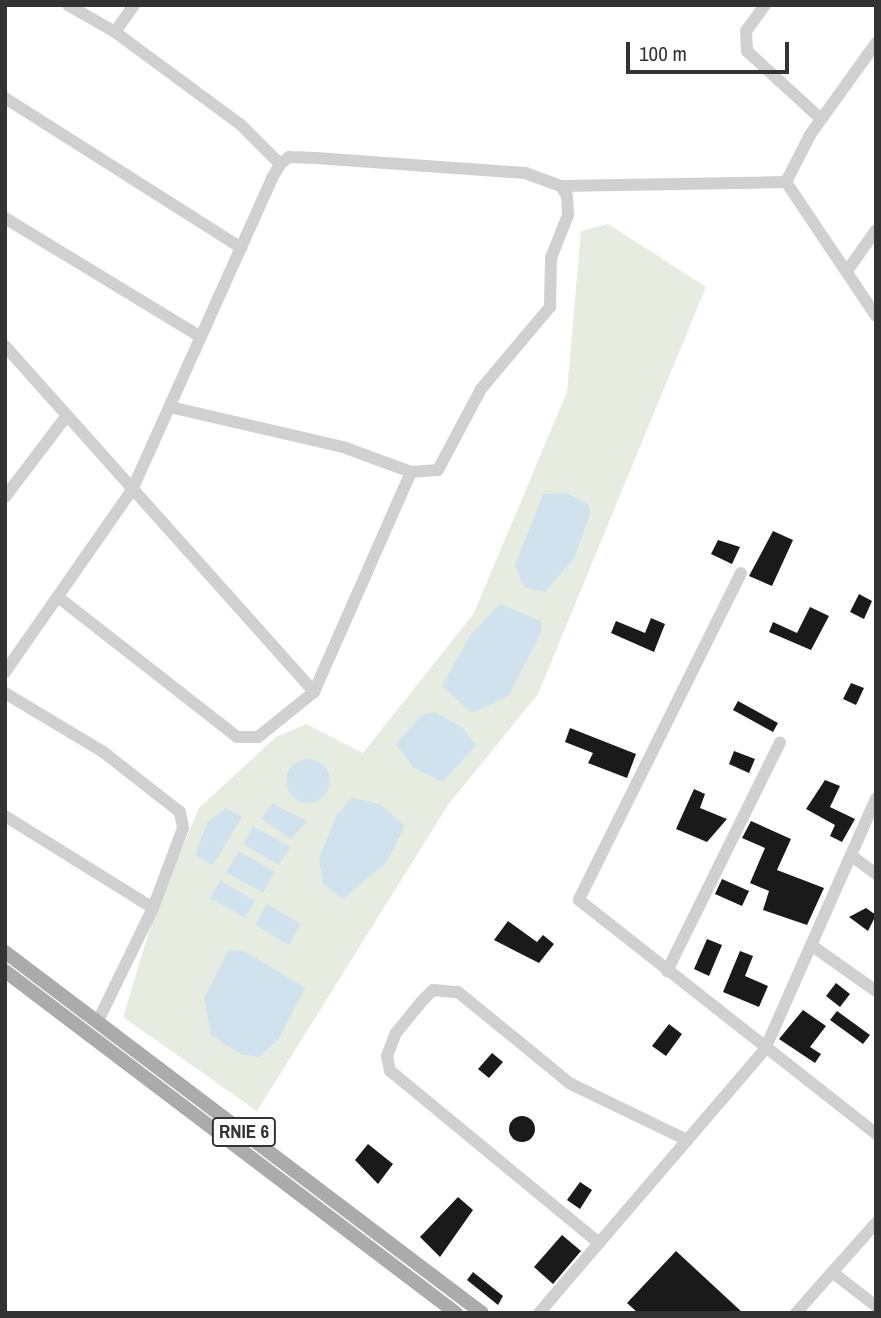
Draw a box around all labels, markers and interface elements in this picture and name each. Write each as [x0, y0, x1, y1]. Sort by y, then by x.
scale bar [629, 28, 792, 72]
text: 100 m [639, 39, 687, 68]
road number: RNIE 6 [211, 1116, 277, 1148]

